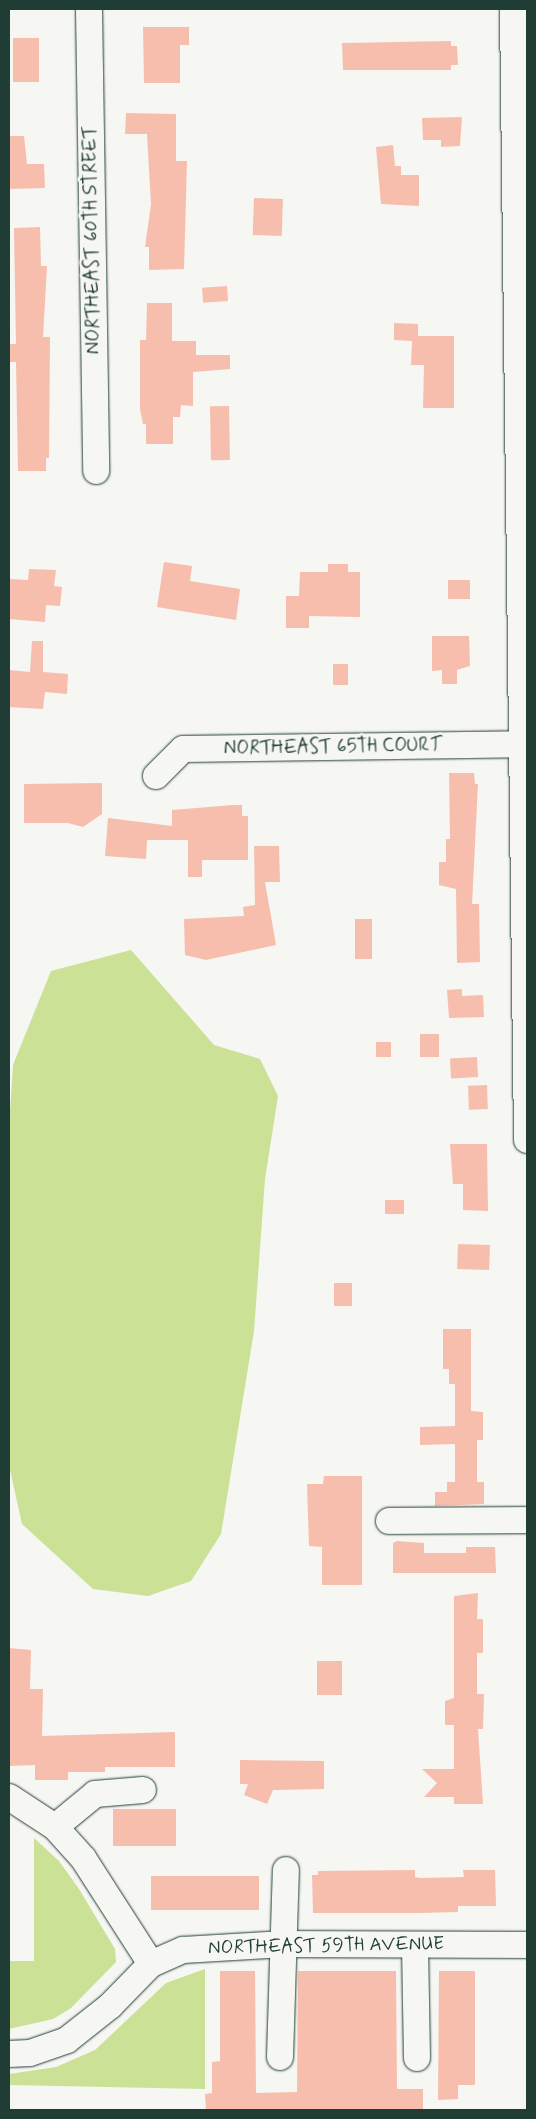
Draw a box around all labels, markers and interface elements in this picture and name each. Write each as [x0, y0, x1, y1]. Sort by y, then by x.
street label: NORTHEAST 60TH STREET [79, 124, 105, 356]
street label: NORTHEAST 65TH COURT [223, 734, 443, 760]
street label: NORTHEAST 59TH AVENUE [208, 1933, 444, 1959]

